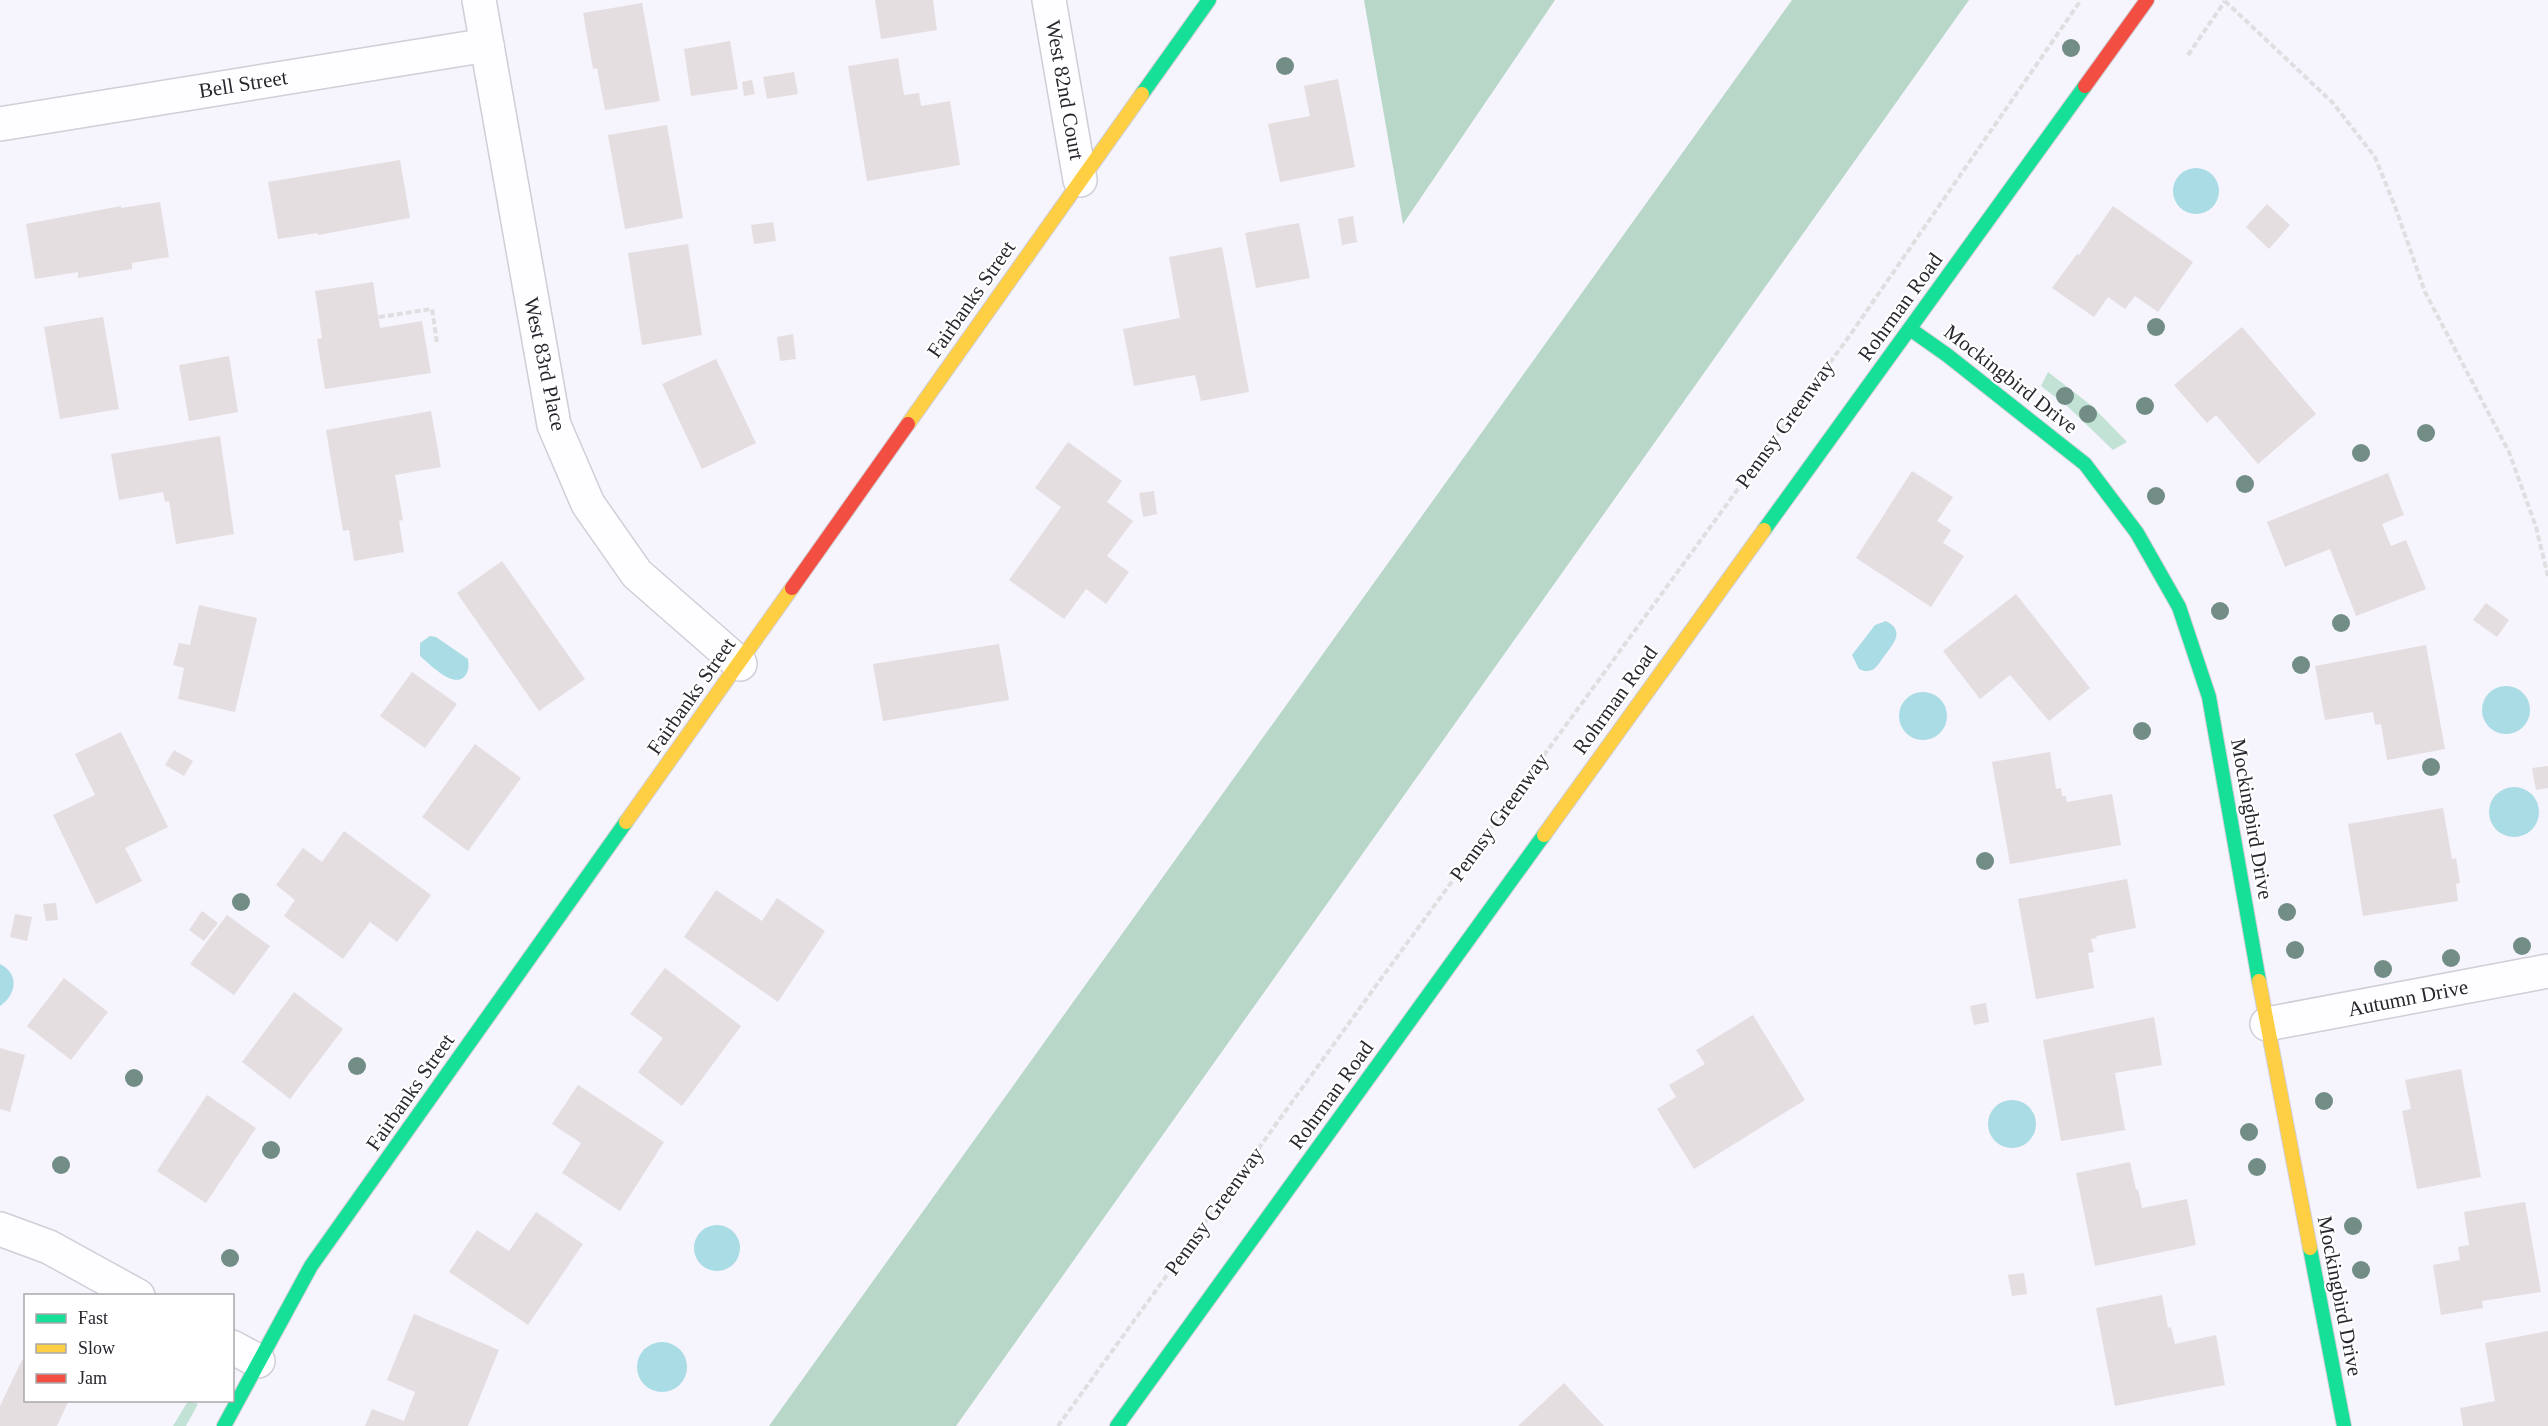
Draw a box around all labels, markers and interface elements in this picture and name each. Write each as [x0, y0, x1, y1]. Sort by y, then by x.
street label: West 82nd Court [1041, 18, 1089, 162]
street label: Bell Street [197, 65, 289, 103]
street label: Fairbanks Street [922, 236, 1020, 362]
street label: Rohrman Road [1853, 248, 1948, 366]
street label: West 83rd Place [519, 295, 571, 433]
street label: Mockingbird Drive [1939, 319, 2083, 439]
street label: Pennsy Greenway [1731, 355, 1840, 493]
street label: Fairbanks Street [642, 633, 740, 759]
street label: Rohrman Road [1568, 641, 1663, 759]
street label: Mockingbird Drive [2226, 737, 2278, 901]
street label: Pennsy Greenway [1445, 748, 1554, 886]
street label: Autumn Drive [2346, 975, 2470, 1021]
street label: Fairbanks Street [361, 1029, 459, 1155]
street label: Rohrman Road [1284, 1036, 1379, 1154]
street label: Pennsy Greenway [1160, 1142, 1269, 1280]
street label: Mockingbird Drive [2313, 1214, 2367, 1378]
legend [24, 1294, 234, 1402]
text: Fast [78, 1308, 108, 1328]
text: Slow [78, 1338, 115, 1358]
text: Jam [78, 1368, 107, 1388]

